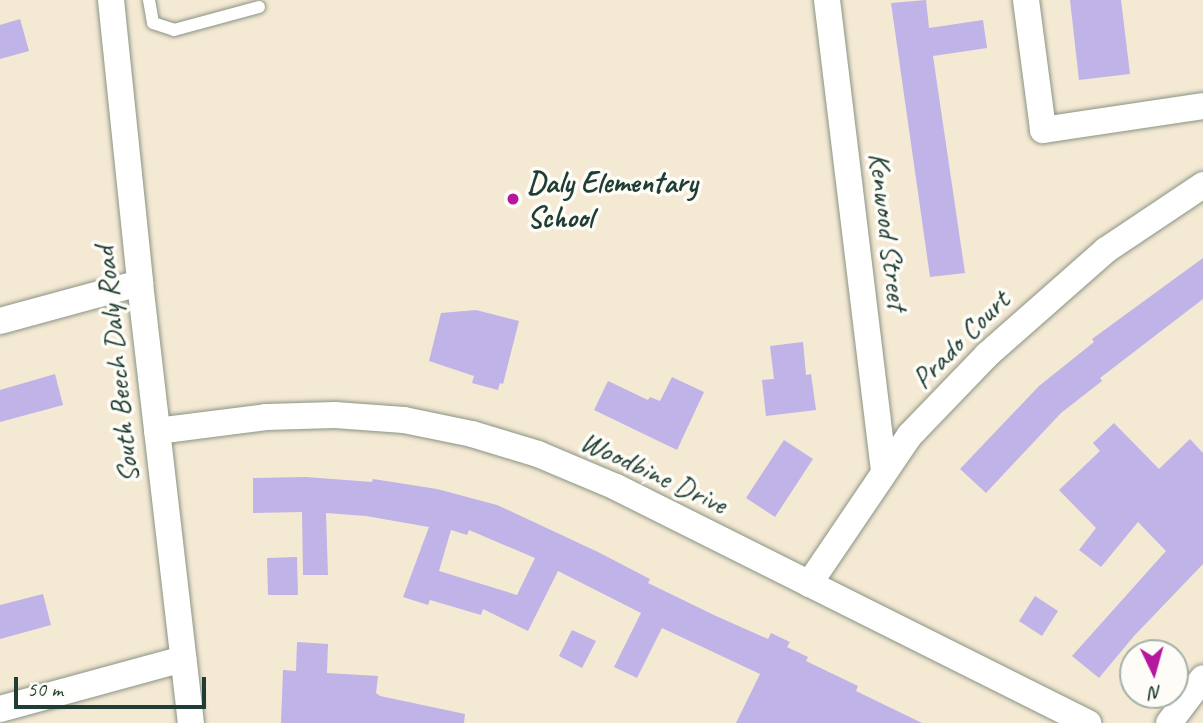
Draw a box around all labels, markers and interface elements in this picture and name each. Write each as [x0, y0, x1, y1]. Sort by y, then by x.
street label: Kenwood Street [862, 150, 916, 312]
place label: Daly Elementary School [527, 164, 698, 234]
marker: Daly Elementary School [505, 191, 521, 207]
street label: South Beech Daly Road [86, 245, 146, 485]
street label: Prado Court [903, 282, 1017, 396]
street label: Woodbine Drive [575, 422, 733, 522]
north arrow [1119, 639, 1189, 709]
scale bar [18, 664, 210, 708]
text: 50 m [27, 676, 63, 702]
text: N [1149, 680, 1163, 705]

